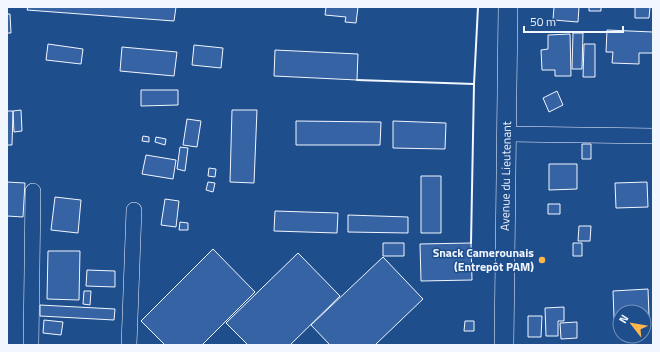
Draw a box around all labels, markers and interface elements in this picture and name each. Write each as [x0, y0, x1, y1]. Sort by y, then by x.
scale bar [524, 8, 623, 34]
text: 50 m [530, 12, 556, 31]
street label: Avenue du Lieutenant [495, 120, 516, 231]
place label: Snack Camerounais (Entrepôt PAM) [433, 243, 534, 276]
marker: Snack Camerounais (Entrepôt PAM) [537, 255, 547, 265]
north arrow [612, 304, 652, 344]
text: N [615, 311, 632, 326]

